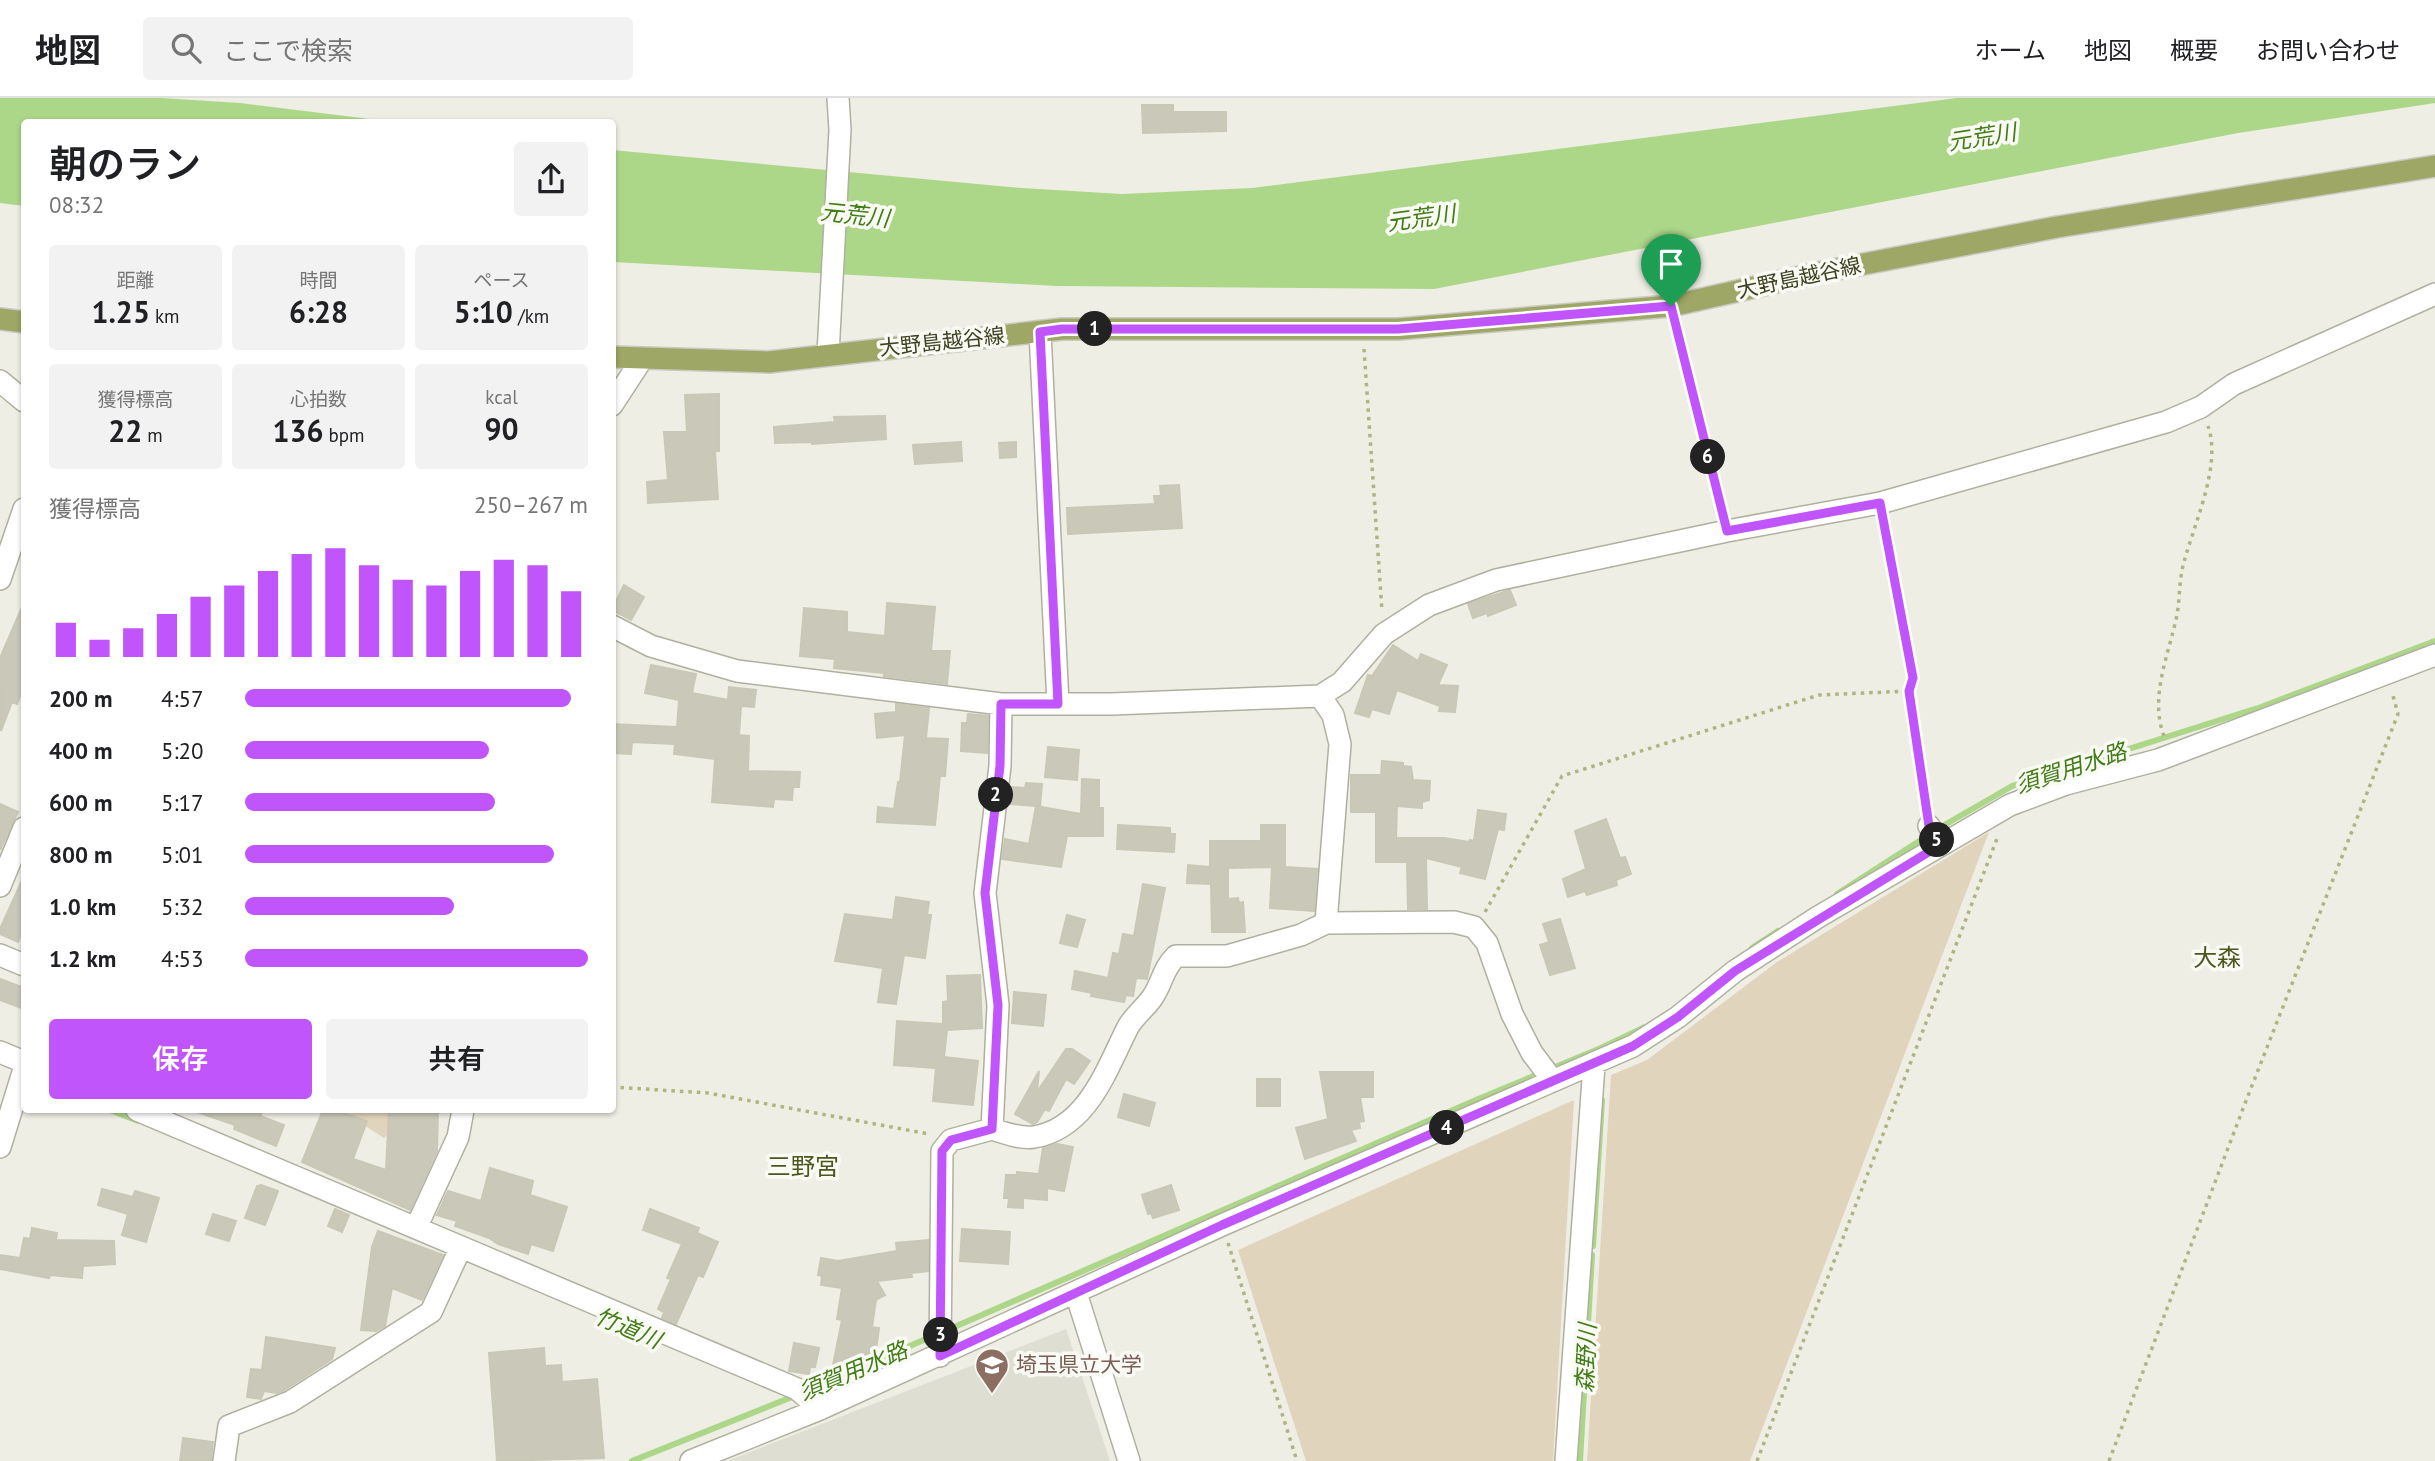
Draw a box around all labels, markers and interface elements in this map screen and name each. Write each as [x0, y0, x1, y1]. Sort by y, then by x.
search box [143, 17, 633, 80]
text: 地図 [35, 28, 101, 71]
icon: search [167, 29, 205, 67]
text: ここで検索 [223, 34, 353, 67]
text: ホーム [1975, 35, 2046, 66]
text: 地図 [2084, 35, 2132, 66]
text: 概要 [2170, 35, 2218, 66]
text: お問い合わせ [2256, 35, 2400, 66]
water label: 元荒川 [1946, 116, 2021, 156]
text: 朝のラン [49, 139, 201, 188]
button: share [514, 142, 588, 216]
text: 08:32 [49, 190, 104, 219]
water label: 元荒川 [819, 196, 894, 233]
water label: 元荒川 [1385, 198, 1460, 237]
pin [1641, 234, 1701, 306]
icon: arrive [1652, 245, 1690, 283]
street label: 大野島越谷線 [1734, 251, 1863, 304]
text: 距離 [116, 268, 155, 292]
text: 時間 [299, 268, 338, 292]
text: ペース [473, 268, 530, 292]
text: 1.25 [91, 292, 150, 331]
text: 6:28 [289, 292, 348, 331]
text: 5:10 [454, 292, 513, 331]
text: km [150, 304, 180, 328]
text: /km [513, 304, 549, 328]
pin: 1 [1078, 312, 1112, 346]
text: 1 [1089, 316, 1100, 340]
street label: 大野島越谷線 [878, 321, 1006, 362]
text: kcal [485, 385, 518, 409]
text: 獲得標高 [97, 387, 174, 411]
text: 心拍数 [290, 387, 347, 411]
text: 90 [484, 409, 519, 448]
text: 22 [108, 411, 142, 450]
text: 136 [272, 411, 323, 450]
text: m [142, 423, 163, 447]
text: bpm [323, 423, 365, 447]
pin: 6 [1690, 440, 1726, 474]
text: 6 [1702, 444, 1713, 468]
text: 250–267 m [474, 490, 588, 519]
text: 獲得標高 [49, 494, 141, 523]
text: 200 m [49, 684, 112, 713]
text: 4:57 [161, 684, 204, 713]
water label: 須賀用水路 [2012, 735, 2132, 799]
text: 400 m [49, 736, 112, 765]
text: 5:20 [161, 736, 204, 765]
pin: 2 [978, 778, 1014, 812]
text: 2 [990, 782, 1001, 806]
text: 600 m [49, 788, 112, 817]
text: 5:17 [161, 788, 204, 817]
pin: 5 [1920, 822, 1954, 858]
text: 5 [1931, 827, 1942, 851]
text: 800 m [49, 840, 112, 869]
text: 5:01 [161, 840, 204, 869]
text: 1.0 km [49, 892, 116, 921]
text: 5:32 [161, 892, 204, 921]
district label: 大森 [2193, 942, 2241, 973]
text: 1.2 km [49, 944, 116, 973]
text: 4:53 [161, 944, 204, 973]
button: 保存 [49, 1019, 312, 1099]
button: 共有 [326, 1019, 588, 1099]
pin: 4 [1430, 1110, 1464, 1146]
text: 4 [1441, 1115, 1452, 1139]
district label: 三野宮 [767, 1151, 839, 1182]
water label: 竹道川 [591, 1301, 668, 1356]
pin: 3 [923, 1318, 958, 1352]
water label: 森野川 [1569, 1320, 1602, 1393]
text: 3 [935, 1322, 946, 1346]
water label: 須賀用水路 [794, 1334, 913, 1406]
school or university icon: 埼玉県立大学 [973, 1346, 1011, 1395]
place label: 埼玉県立大学 [1016, 1351, 1142, 1378]

